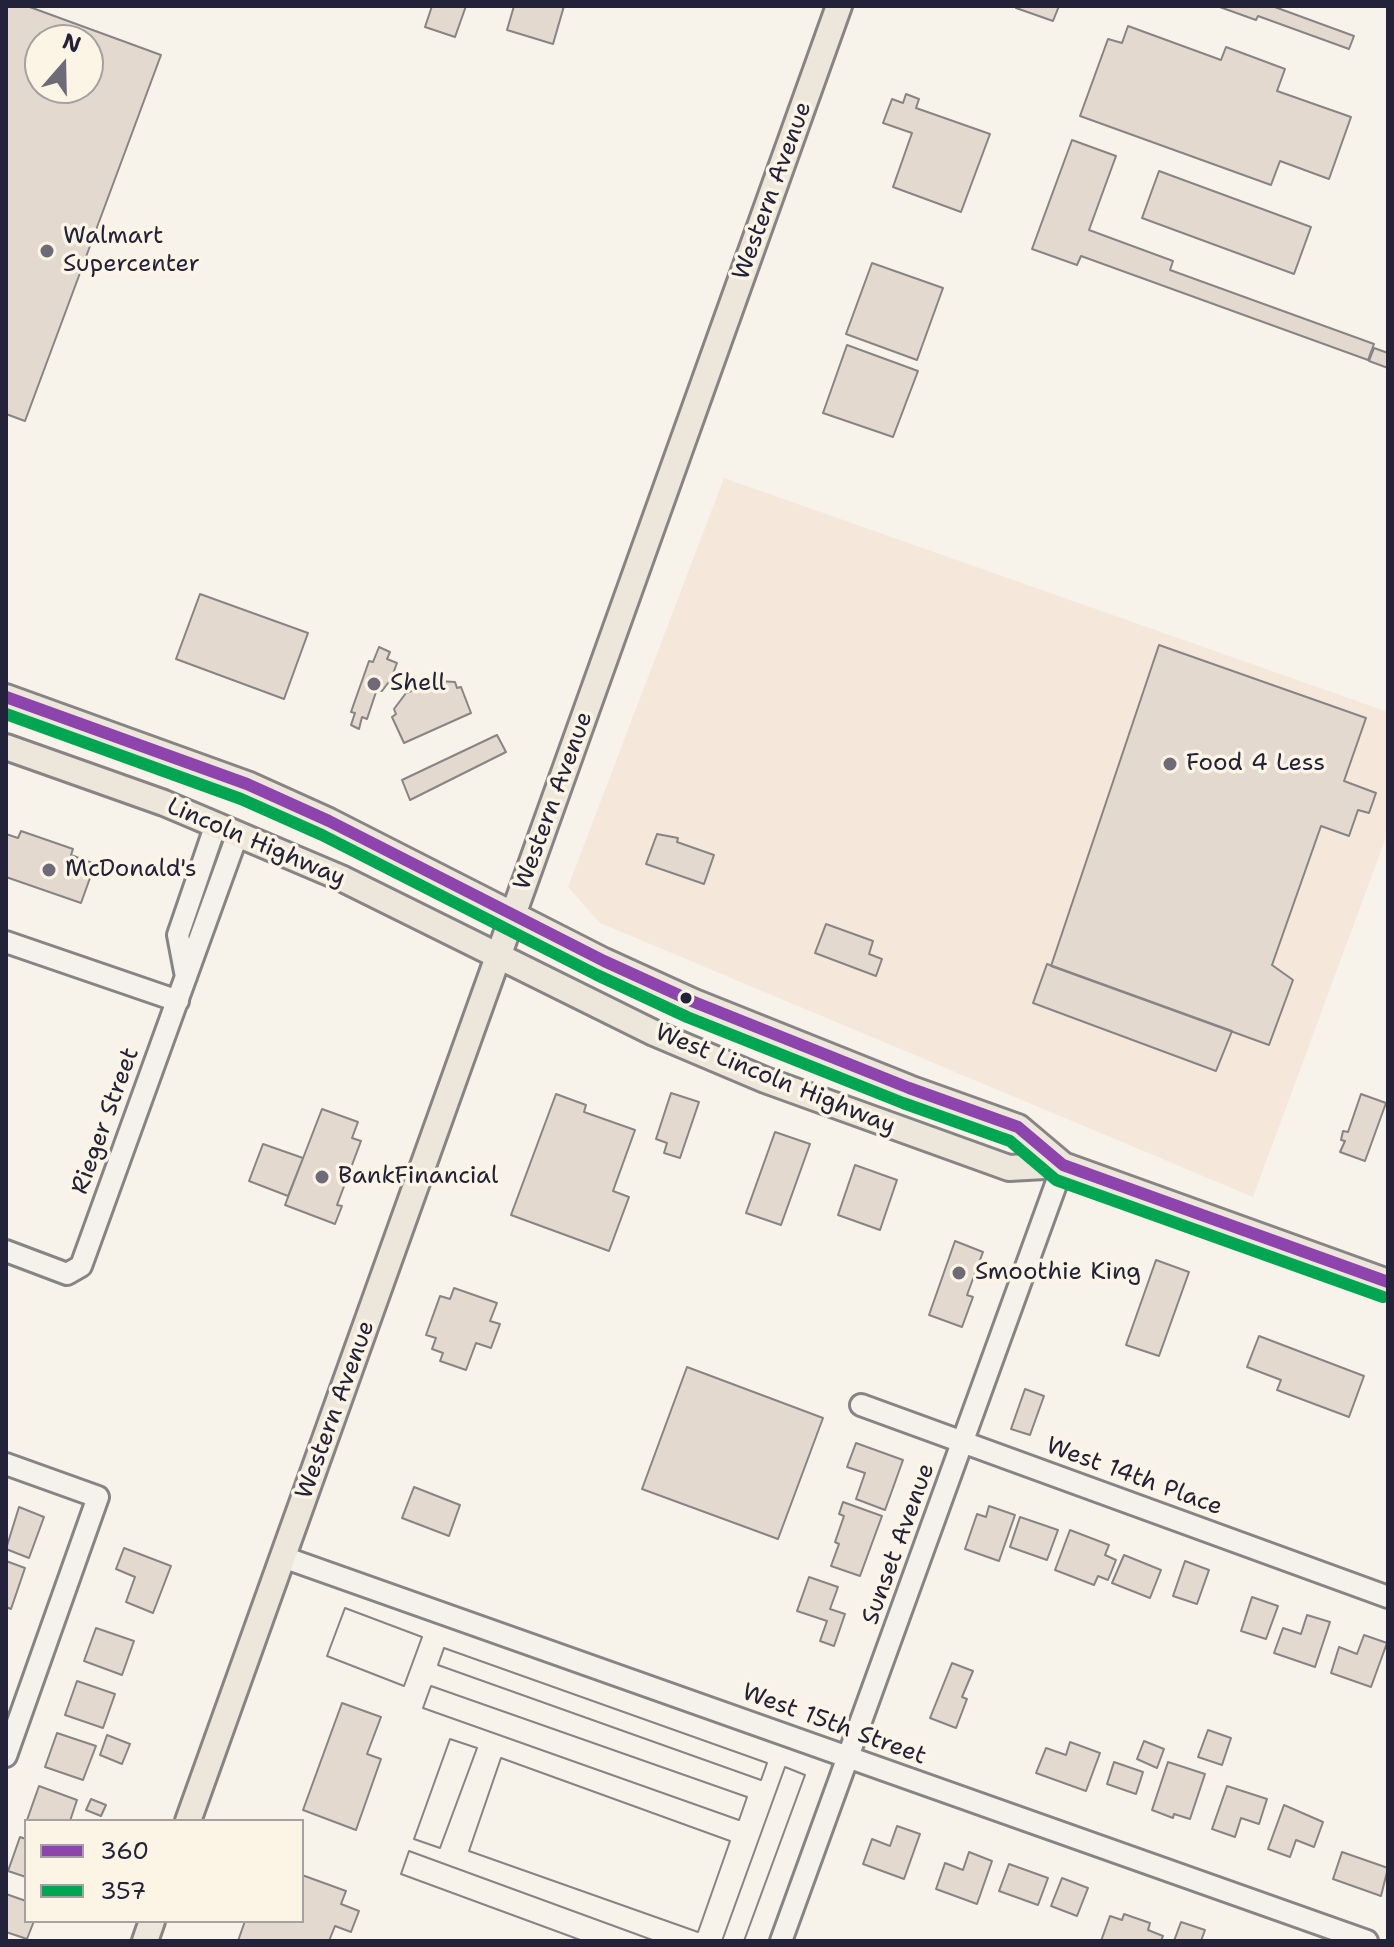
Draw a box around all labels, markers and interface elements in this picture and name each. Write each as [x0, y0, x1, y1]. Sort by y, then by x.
north arrow [24, 24, 104, 104]
text: N [59, 26, 85, 59]
street label: Western Avenue [727, 98, 819, 284]
place label: Walmart Supercenter [63, 223, 200, 279]
marker: Walmart Supercenter [38, 242, 56, 260]
place label: Shell [390, 670, 446, 698]
marker: Shell [365, 675, 383, 693]
street label: Western Avenue [508, 708, 600, 894]
place label: Food 4 Less [1186, 750, 1325, 778]
marker: Food 4 Less [1161, 755, 1179, 773]
street label: Lincoln Highway [162, 792, 350, 894]
place label: McDonald's [65, 856, 197, 884]
marker: McDonald's [40, 861, 58, 879]
unlabelled marker [678, 990, 694, 1006]
street label: West Lincoln Highway [651, 1019, 899, 1141]
street label: Rieger Street [66, 1044, 146, 1198]
place label: BankFinancial [338, 1163, 498, 1191]
marker: BankFinancial [313, 1168, 331, 1186]
place label: Smoothie King [975, 1259, 1141, 1287]
marker: Smoothie King [950, 1264, 968, 1282]
street label: Western Avenue [290, 1317, 382, 1503]
street label: West 14th Place [1042, 1432, 1226, 1522]
street label: Sunset Avenue [857, 1460, 941, 1628]
street label: West 15th Street [738, 1678, 930, 1772]
legend [24, 1819, 304, 1923]
text: 360 [100, 1835, 149, 1867]
text: 357 [100, 1875, 146, 1907]

